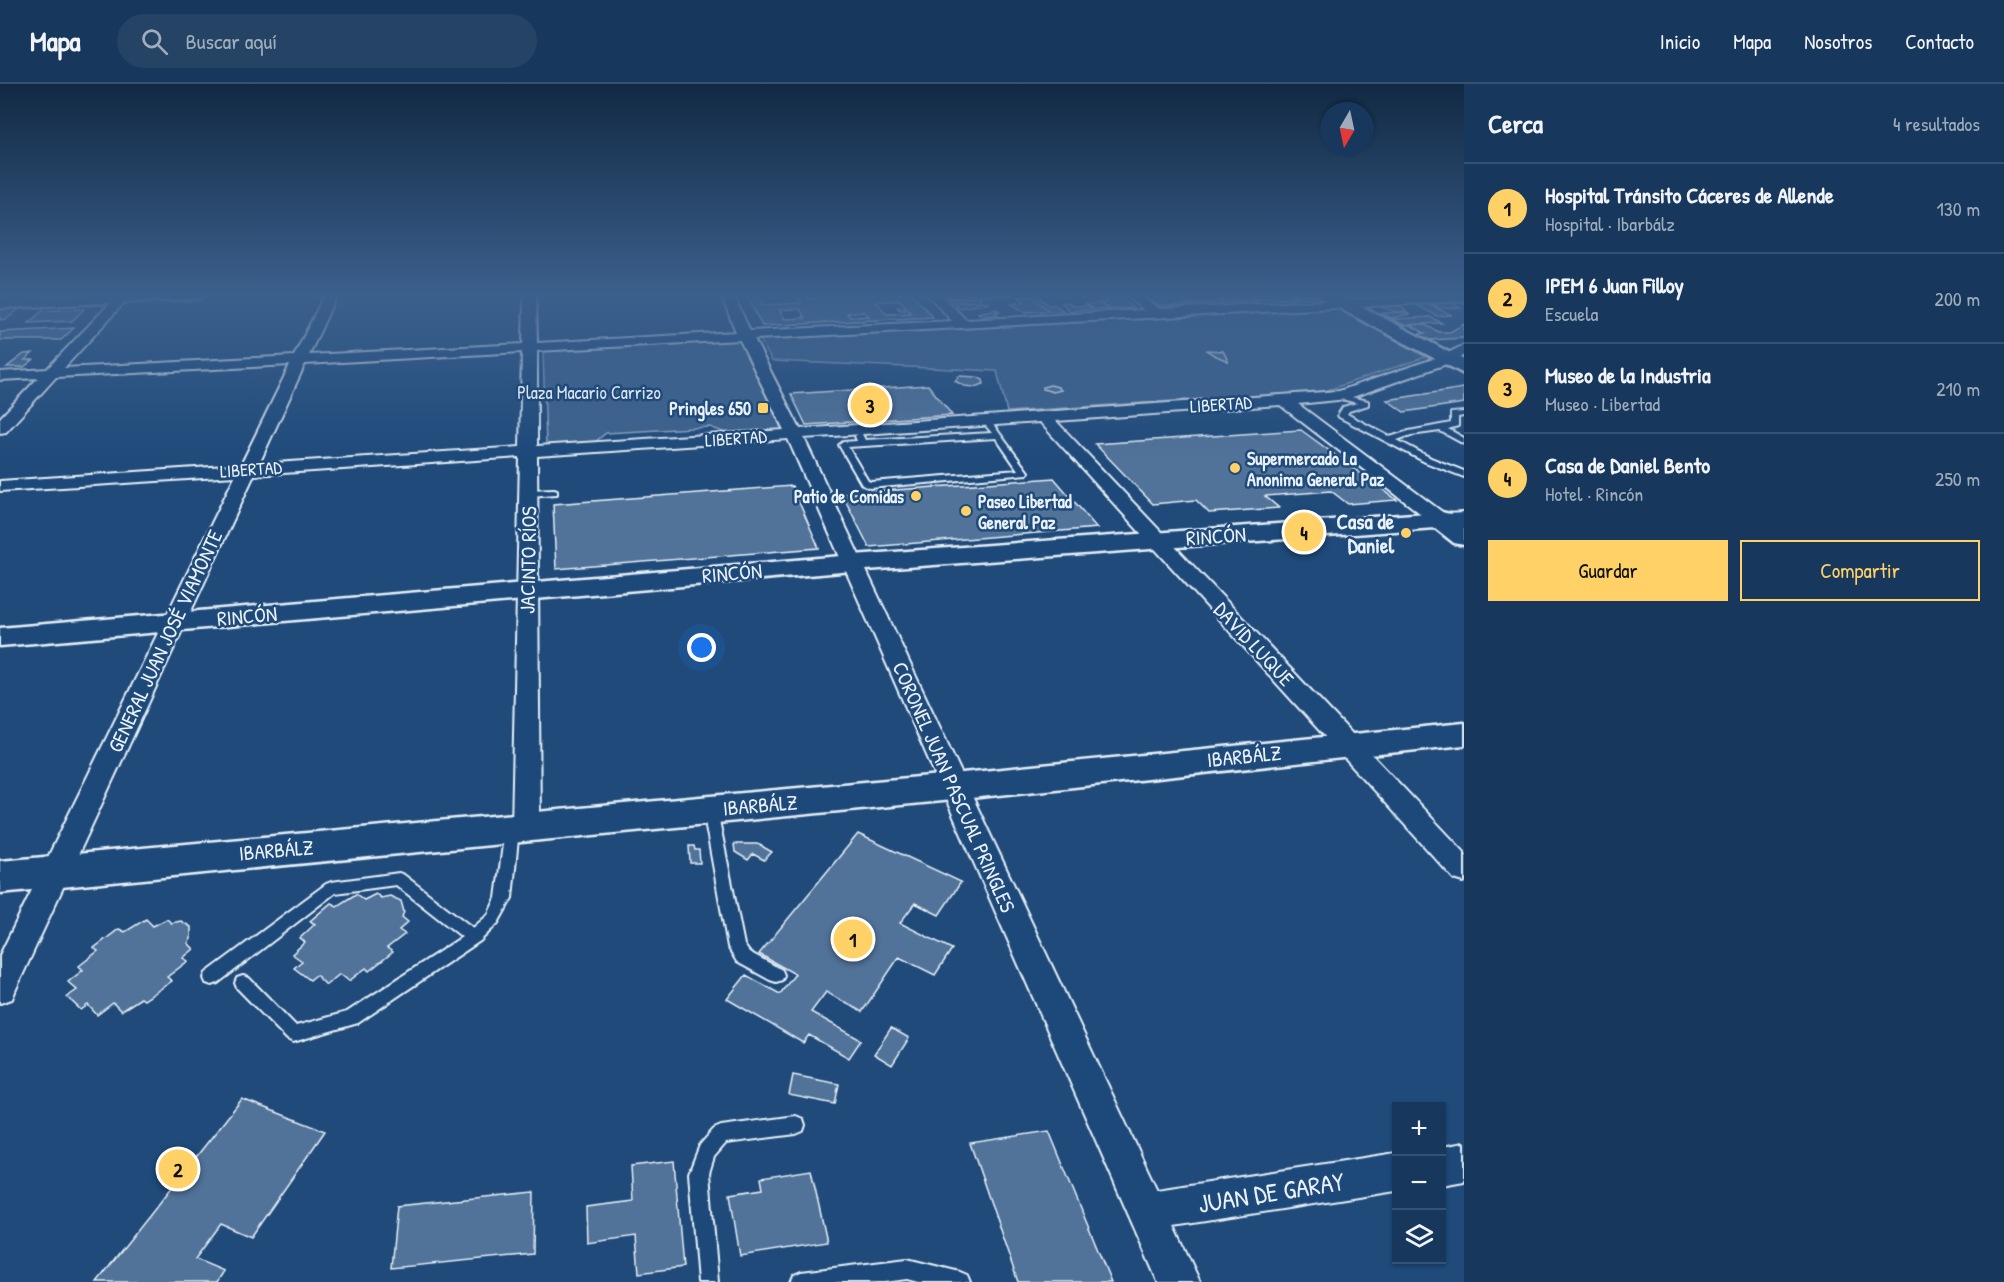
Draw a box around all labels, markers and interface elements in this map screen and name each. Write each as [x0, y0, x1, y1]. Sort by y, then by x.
search box [117, 14, 537, 68]
text: Mapa [30, 22, 81, 60]
icon: search [138, 25, 171, 58]
text: Buscar aquí [186, 26, 277, 56]
text: Inicio [1660, 27, 1700, 56]
text: Mapa [1733, 27, 1771, 56]
text: Nosotros [1804, 27, 1872, 56]
text: Contacto [1905, 27, 1974, 56]
north arrow [1320, 102, 1374, 156]
text: Cerca [1488, 106, 1543, 141]
text: 4 resultados [1893, 110, 1980, 137]
text: Hospital Tránsito Cáceres de Allende [1545, 180, 1834, 210]
text: 1 [1504, 195, 1511, 222]
text: 130 m [1937, 195, 1980, 222]
text: Hospital · Ibarbálz [1545, 210, 1675, 237]
text: IPEM 6 Juan Filloy [1545, 270, 1684, 300]
text: 2 [1503, 285, 1512, 312]
text: 200 m [1935, 285, 1980, 312]
text: Escuela [1545, 300, 1598, 327]
text: Museo de la Industria [1545, 360, 1711, 390]
text: 3 [1503, 375, 1512, 402]
text: 210 m [1936, 375, 1980, 402]
park label: Plaza Macario Carrizo [517, 380, 661, 405]
pin: 3 [850, 382, 890, 428]
street label: LIBERTAD [1189, 389, 1253, 419]
text: Museo · Libertad [1545, 390, 1660, 417]
place label: Pringles 650 [669, 396, 751, 422]
marker: Pringles 650 [756, 401, 770, 415]
street label: LIBERTAD [704, 423, 768, 453]
place label: Supermercado La Anonima General Paz [1247, 446, 1385, 492]
text: Casa de Daniel Bento [1545, 450, 1710, 480]
street label: LIBERTAD [219, 454, 283, 484]
marker: Supermercado La Anonima General Paz [1228, 461, 1242, 475]
text: 4 [1504, 465, 1511, 492]
text: 250 m [1935, 465, 1980, 492]
text: Hotel · Rincón [1545, 480, 1643, 507]
place label: Patio de Comidas [794, 484, 904, 509]
marker: Patio de Comidas [909, 489, 923, 503]
place label: Paseo Libertad General Paz [978, 489, 1072, 535]
marker: Paseo Libertad General Paz [959, 504, 973, 518]
street label: JACINTO RÍOS [513, 506, 543, 614]
place label: Casa de Daniel [1337, 507, 1395, 560]
pin: 4 [1284, 510, 1324, 554]
street label: RINCÓN [1185, 519, 1247, 553]
street label: GENERAL JUAN JOSÉ VIAMONTE [101, 525, 229, 757]
marker: Casa de Daniel [1399, 526, 1413, 540]
button: Guardar [1488, 540, 1728, 601]
button: Compartir [1740, 540, 1980, 601]
street label: RINCÓN [701, 556, 763, 590]
street label: DAVID LUQUE [1207, 595, 1301, 693]
street label: RINCÓN [216, 599, 278, 633]
your location [687, 633, 716, 662]
street label: CORONEL JUAN PASCUAL PRINGLES [886, 657, 1023, 917]
street label: IBARBÁLZ [1205, 738, 1283, 774]
street label: IBARBÁLZ [722, 787, 799, 823]
street label: IBARBÁLZ [238, 832, 315, 868]
pin: 1 [834, 916, 872, 962]
map controls [1392, 1102, 1446, 1264]
button: + [1392, 1102, 1446, 1156]
pin: 2 [158, 1146, 198, 1192]
button: − [1392, 1156, 1446, 1210]
street label: JUAN DE GARAY [1195, 1163, 1347, 1221]
button: layers [1392, 1210, 1446, 1264]

